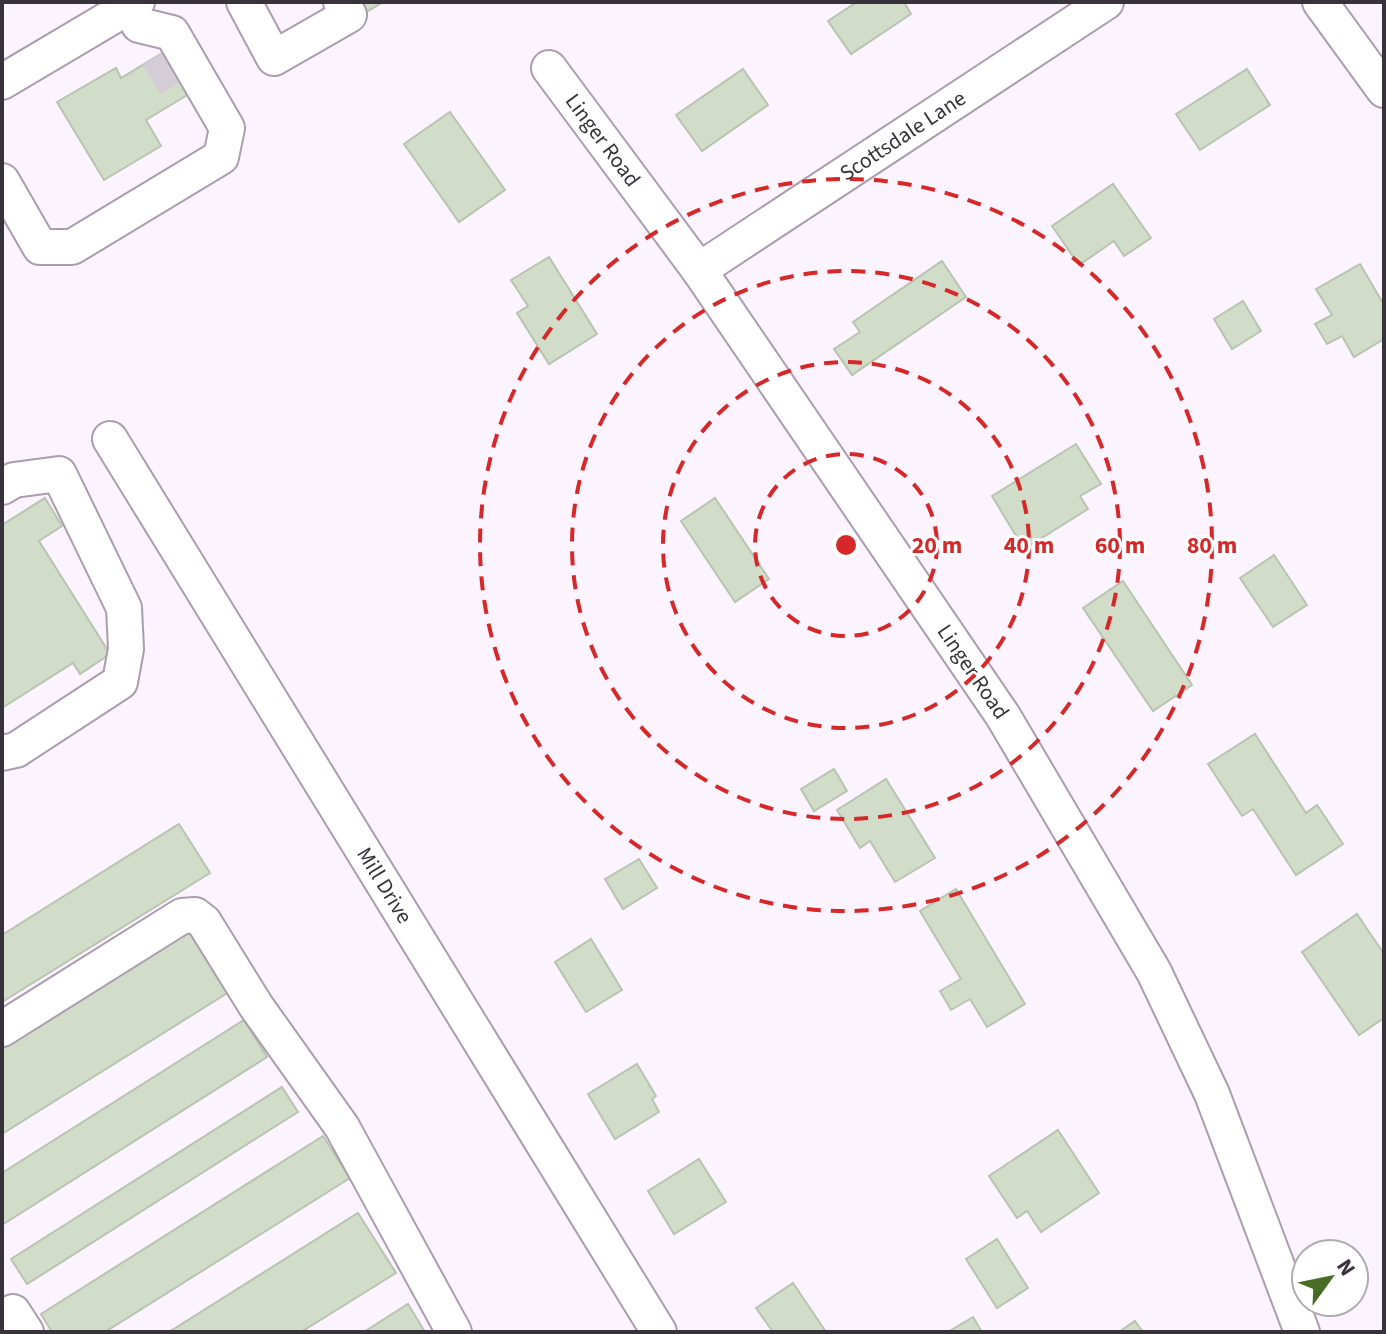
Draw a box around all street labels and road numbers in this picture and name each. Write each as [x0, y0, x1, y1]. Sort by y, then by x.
street label: Scottsdale Lane [833, 82, 972, 189]
street label: Linger Road [557, 87, 648, 194]
street label: Linger Road [929, 618, 1017, 726]
street label: Mill Drive [349, 841, 420, 930]

